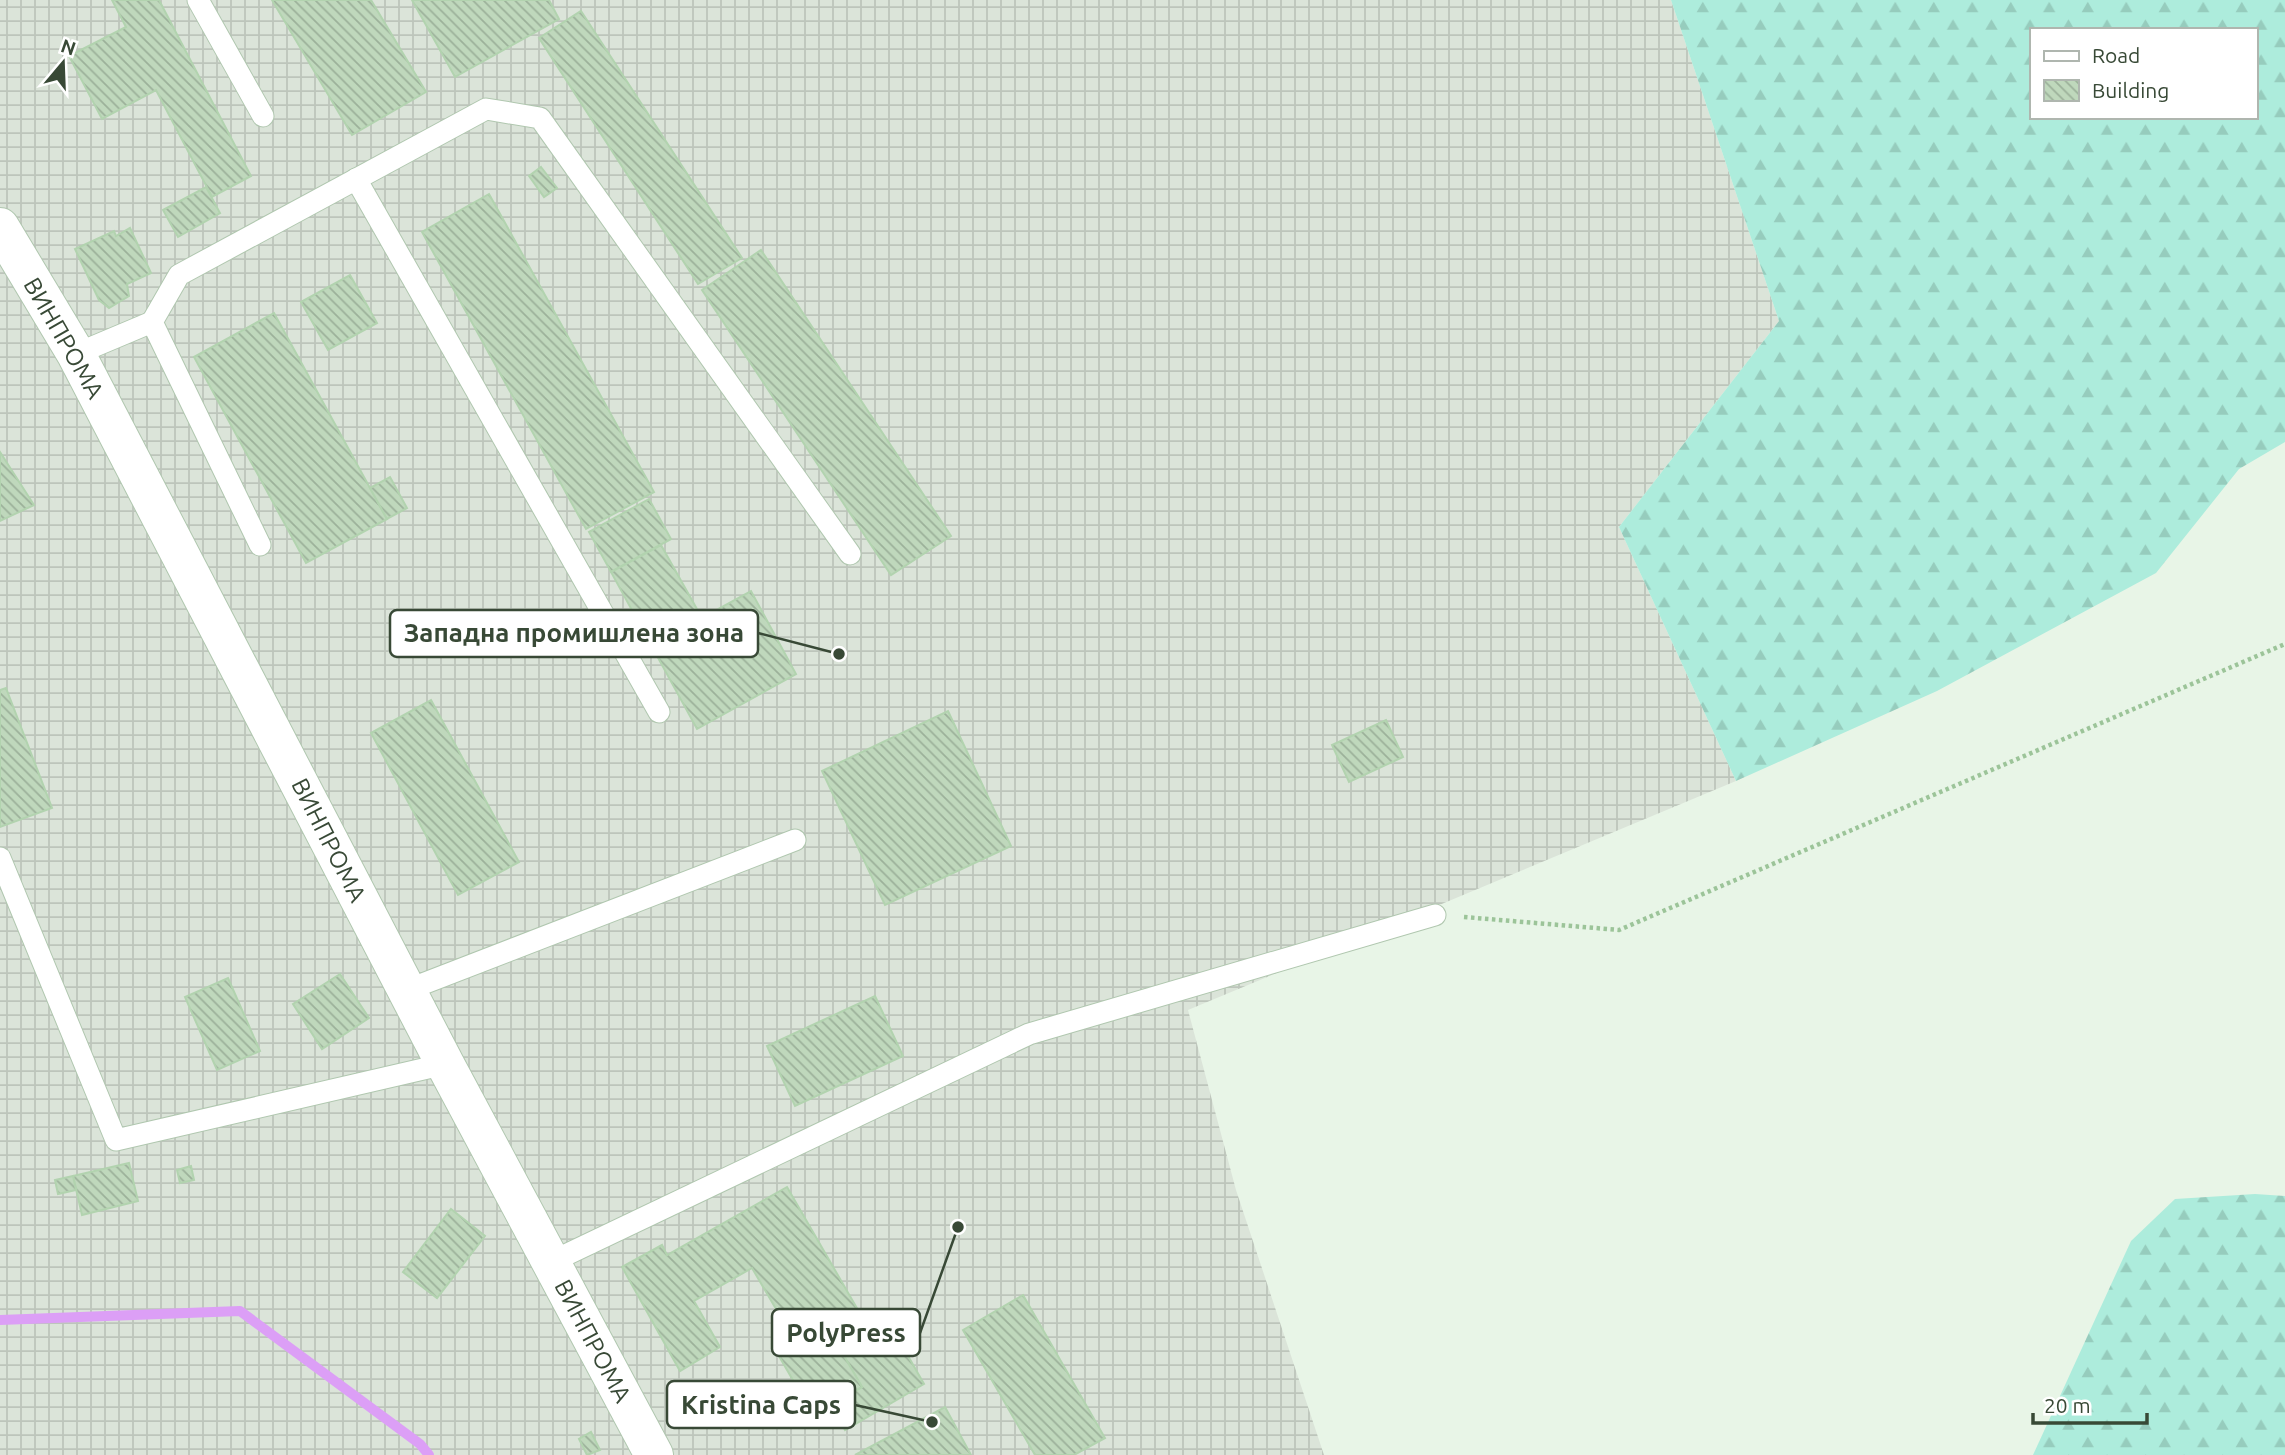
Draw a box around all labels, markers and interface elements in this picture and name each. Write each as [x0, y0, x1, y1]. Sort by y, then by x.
north arrow [28, 28, 98, 98]
legend [2030, 28, 2257, 119]
text: N [58, 34, 79, 60]
text: Road [2092, 43, 2140, 67]
text: Building [2092, 78, 2169, 102]
street label: ВИНПРОМА [19, 273, 110, 404]
callout: Западна промишлена зона [390, 610, 758, 657]
text: Западна промишлена зона [404, 618, 744, 647]
street label: ВИНПРОМА [286, 774, 372, 907]
street label: ВИНПРОМА [549, 1275, 637, 1407]
callout: PolyPress [772, 1309, 920, 1356]
text: PolyPress [786, 1318, 906, 1347]
callout: Kristina Caps [667, 1381, 855, 1428]
scale bar [2033, 1382, 2147, 1426]
text: Kristina Caps [681, 1390, 841, 1419]
text: 20 m [2044, 1393, 2091, 1417]

